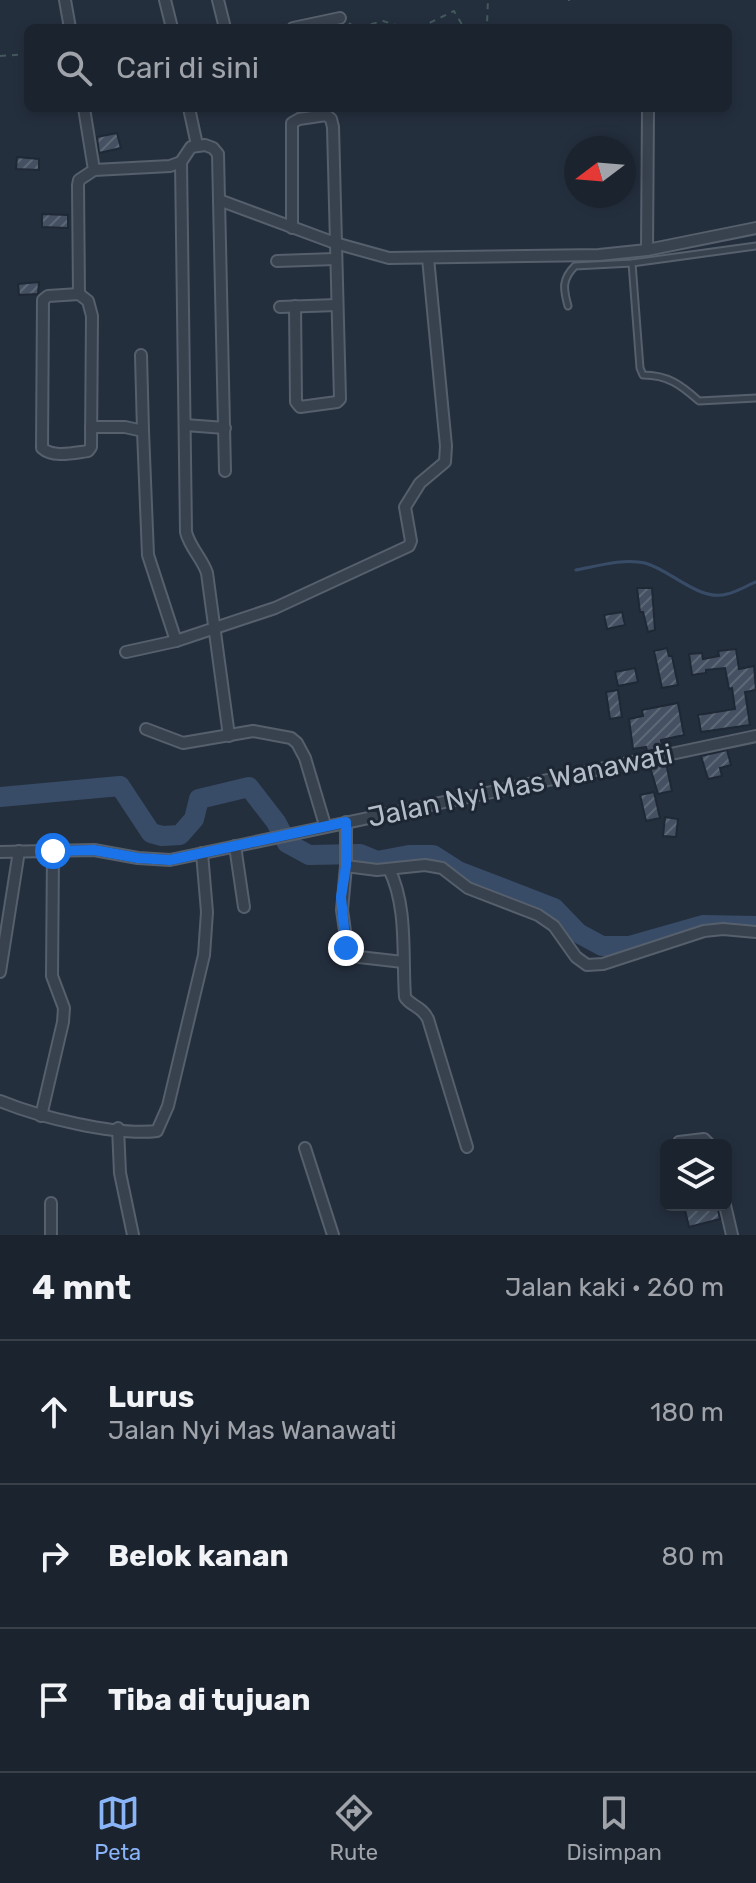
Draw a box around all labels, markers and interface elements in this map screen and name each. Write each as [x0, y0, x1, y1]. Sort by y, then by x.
search box [24, 24, 732, 112]
icon: search [52, 46, 96, 90]
text: Cari di sini [116, 50, 259, 86]
north arrow [564, 136, 636, 208]
street label: Jalan Nyi Mas Wanawati [365, 737, 676, 834]
route start [35, 833, 71, 869]
route end [328, 930, 364, 966]
map controls [660, 1139, 732, 1211]
button: layers [660, 1139, 732, 1211]
text: 4 mnt [32, 1267, 131, 1308]
text: Jalan kaki · 260 m [505, 1272, 724, 1303]
text: Lurus [108, 1379, 194, 1415]
icon: ahead [32, 1390, 76, 1434]
text: 180 m [650, 1397, 724, 1428]
text: Jalan Nyi Mas Wanawati [108, 1415, 397, 1446]
icon: right [32, 1534, 76, 1578]
text: Belok kanan [108, 1538, 289, 1574]
text: 80 m [661, 1541, 724, 1572]
icon: arrive [32, 1678, 76, 1722]
text: Tiba di tujuan [108, 1682, 310, 1718]
tab: Peta [94, 1791, 141, 1866]
tab: Rute [330, 1791, 378, 1866]
tab: Disimpan [567, 1791, 662, 1866]

